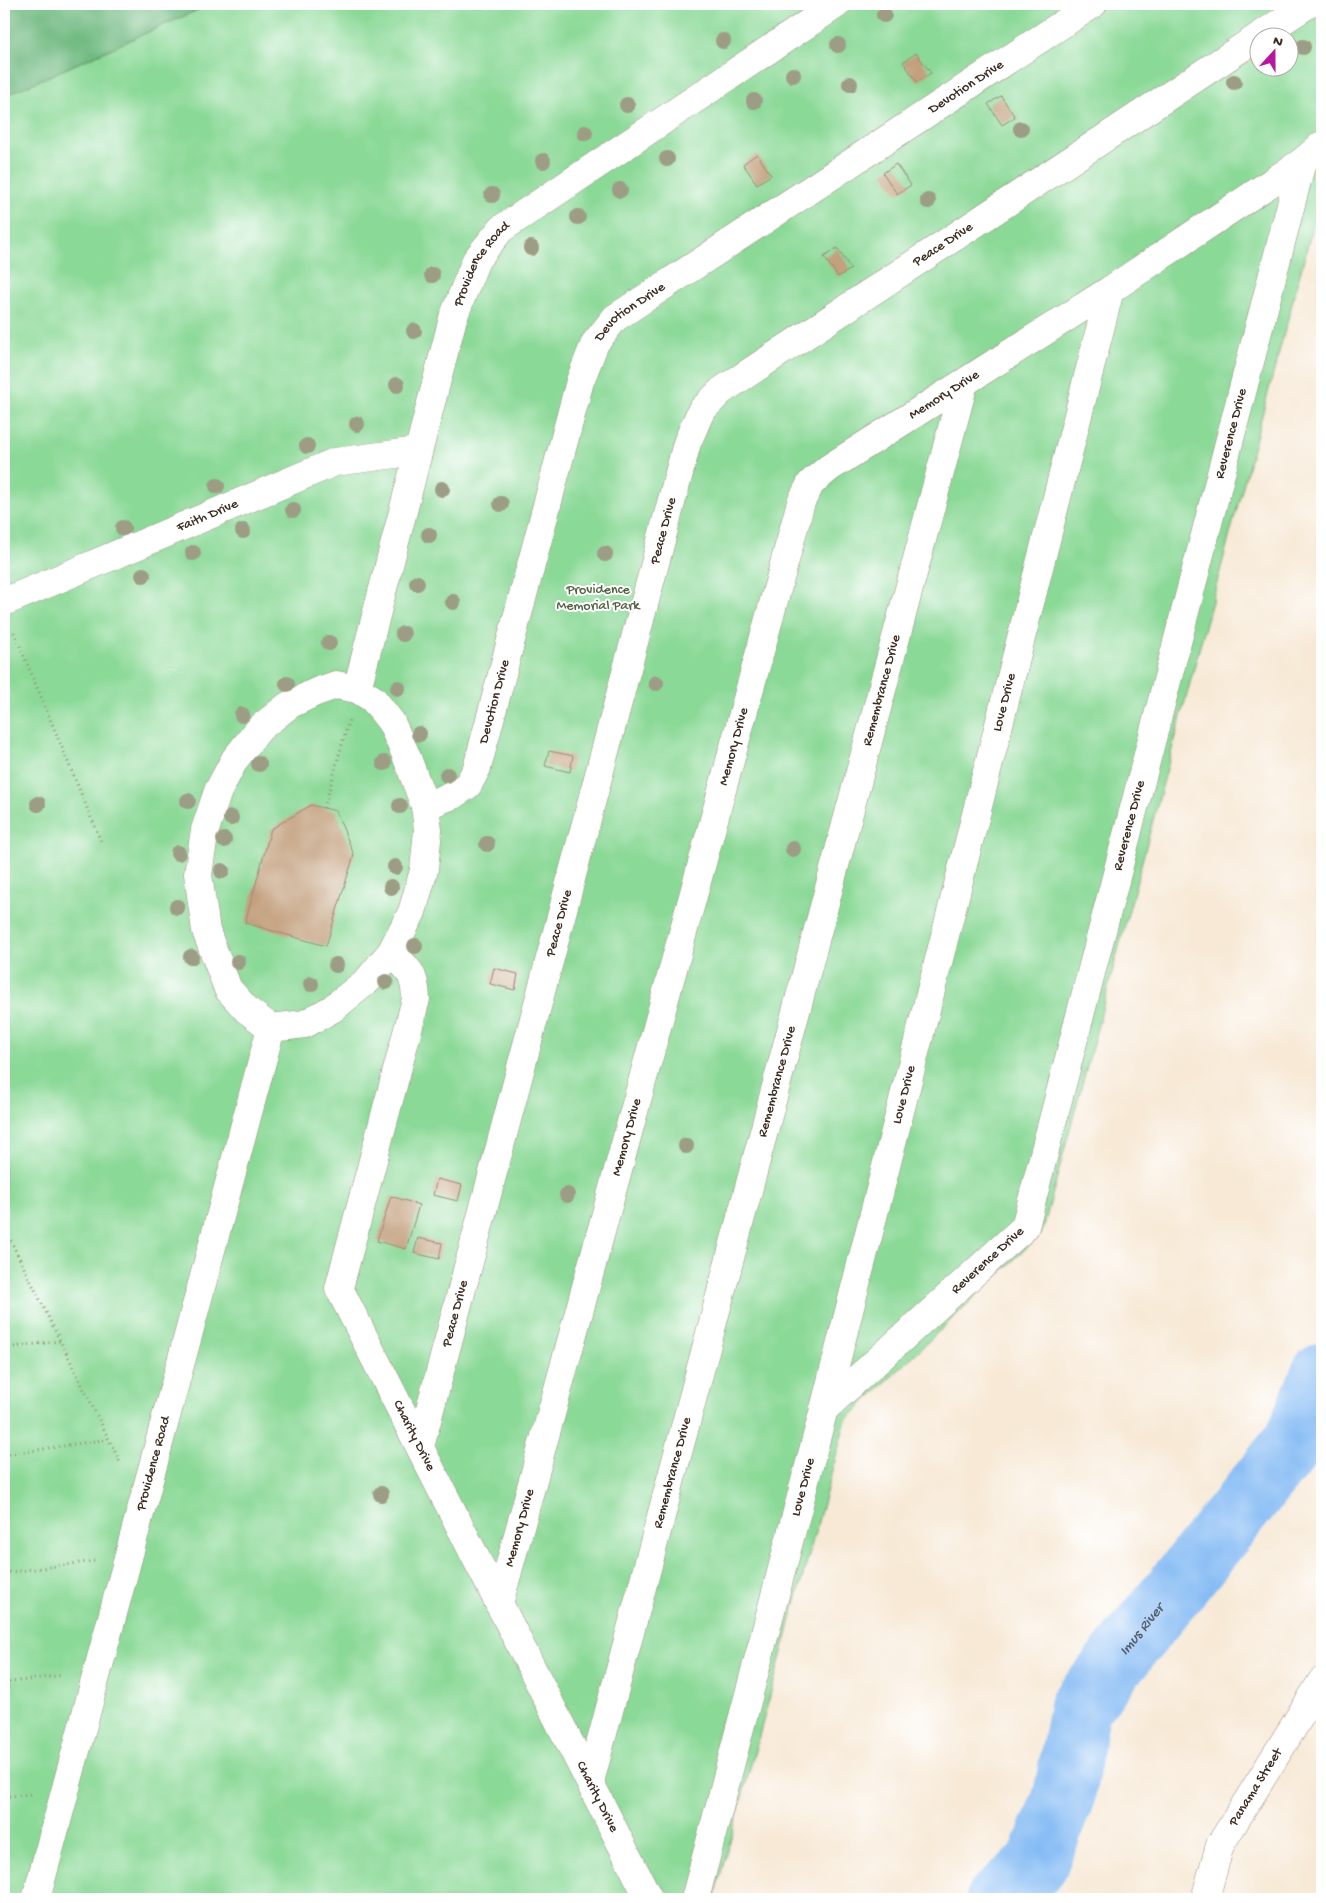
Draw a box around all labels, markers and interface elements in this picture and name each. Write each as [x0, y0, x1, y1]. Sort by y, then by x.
north arrow [1248, 28, 1298, 78]
text: N [1270, 33, 1285, 52]
street label: Devotion Drive [925, 56, 1008, 119]
street label: Providence Road [450, 216, 514, 310]
street label: Peace Drive [909, 218, 977, 271]
street label: Devotion Drive [590, 278, 669, 346]
street label: Memory Drive [906, 366, 983, 424]
street label: Reverence Drive [1211, 386, 1251, 481]
street label: Faith Drive [173, 495, 242, 537]
street label: Peace Drive [646, 495, 681, 567]
park label: Providence Memorial Park [556, 582, 641, 615]
street label: Remembrance Drive [859, 632, 905, 748]
street label: Devotion Drive [475, 657, 514, 747]
street label: Love Drive [989, 671, 1020, 733]
street label: Memory Drive [715, 705, 753, 787]
street label: Reverence Drive [1110, 778, 1150, 873]
street label: Peace Drive [542, 887, 577, 960]
street label: Remembrance Drive [754, 1023, 800, 1139]
street label: Love Drive [889, 1063, 920, 1126]
street label: Memory Drive [608, 1096, 646, 1178]
street label: Reverence Drive [948, 1223, 1028, 1298]
street label: Peace Drive [438, 1278, 473, 1350]
street label: Charity Drive [389, 1397, 439, 1475]
street label: Providence Road [132, 1413, 175, 1514]
street label: Remembrance Drive [650, 1415, 696, 1530]
street label: Love Drive [788, 1455, 819, 1518]
street label: Memory Drive [501, 1486, 539, 1569]
water label: Imus River [1116, 1598, 1170, 1659]
street label: Panama Street [1225, 1744, 1287, 1830]
street label: Charity Drive [572, 1758, 623, 1836]

